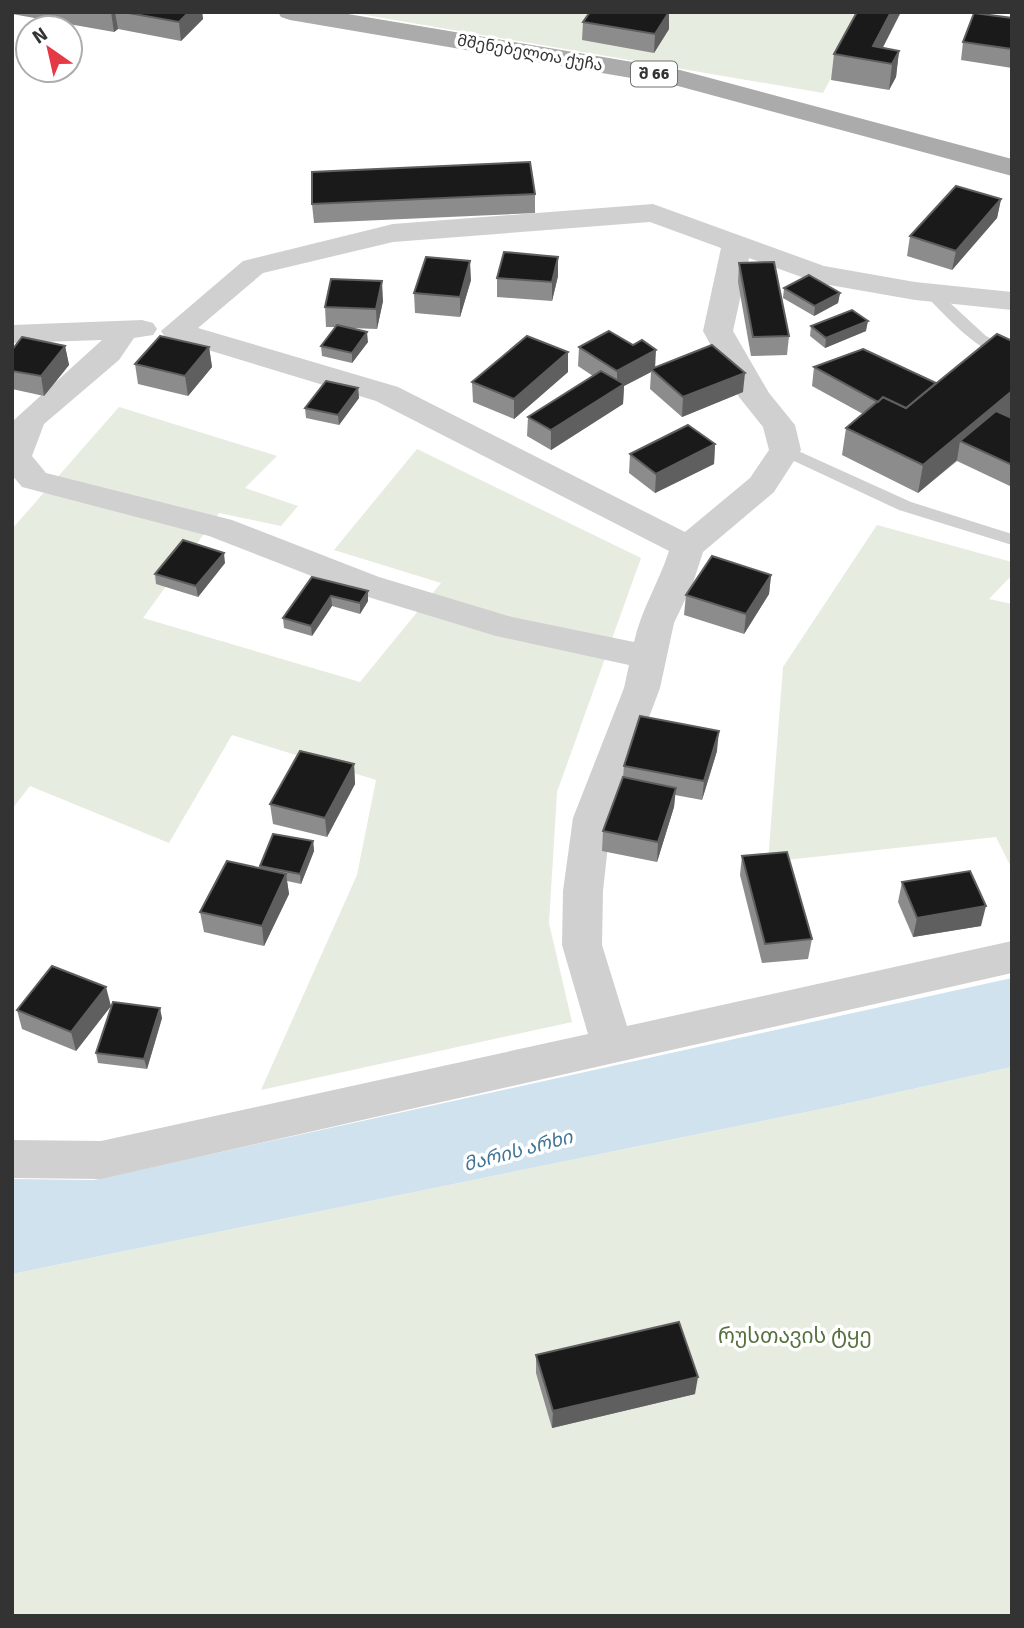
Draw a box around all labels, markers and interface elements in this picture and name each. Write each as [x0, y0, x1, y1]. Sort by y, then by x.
north arrow [14, 14, 84, 84]
text: N [28, 22, 52, 49]
street label: მშენებელთა ქუჩა [456, 30, 604, 76]
road number: შ 66 [631, 61, 677, 86]
water label: მარის არხი [461, 1125, 576, 1177]
park label: რუსთავის ტყე [718, 1323, 872, 1349]

